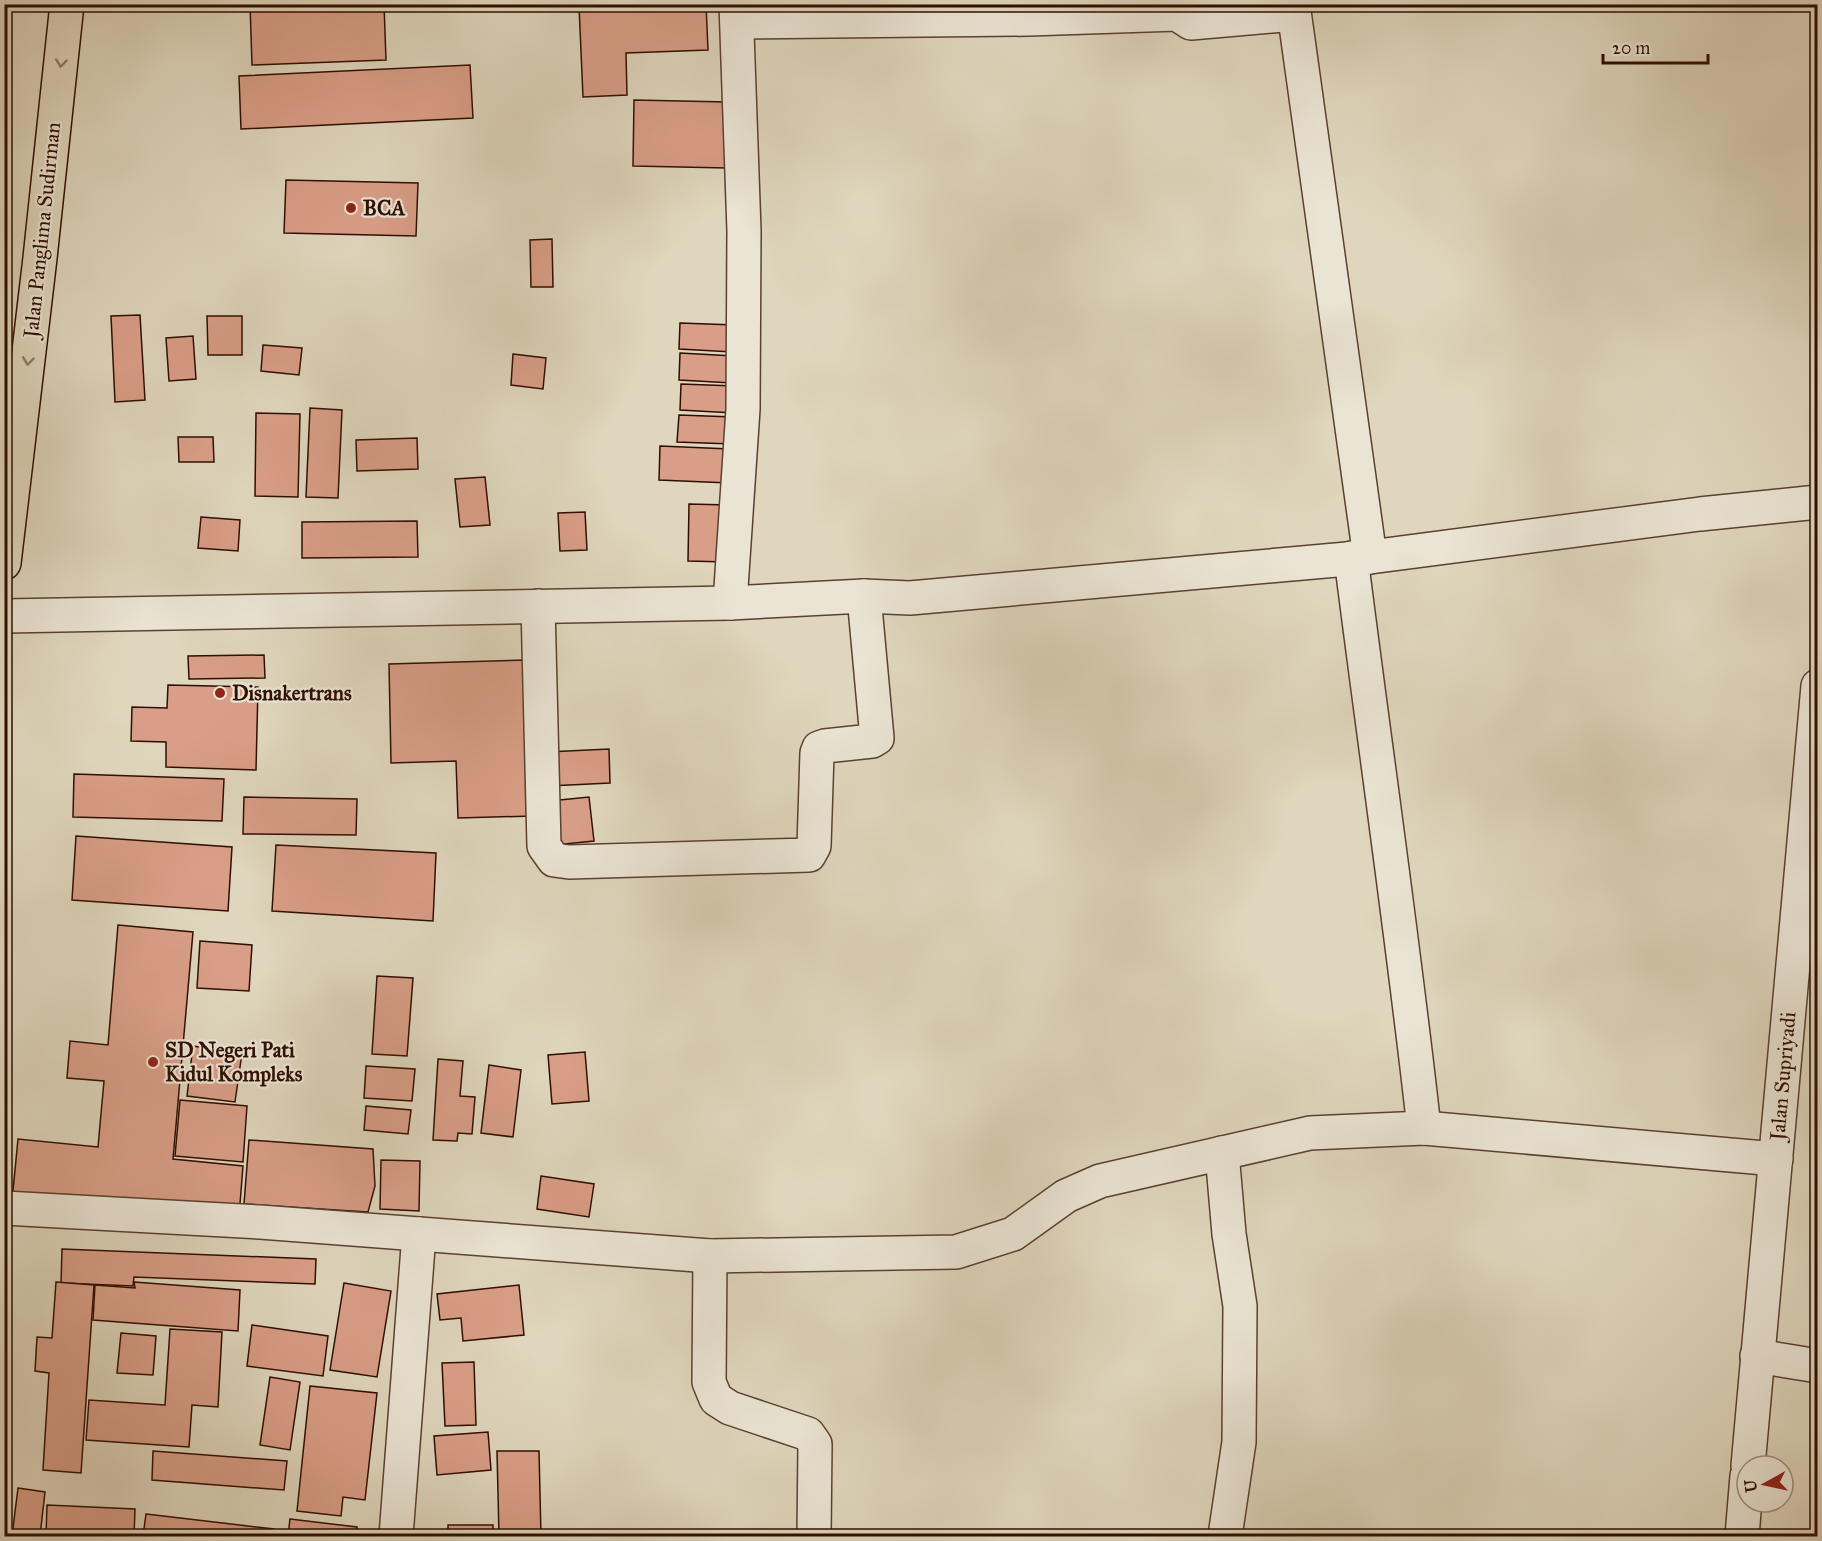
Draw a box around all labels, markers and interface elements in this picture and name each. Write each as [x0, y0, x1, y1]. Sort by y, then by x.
scale bar [1603, 27, 1708, 65]
text: 20 m [1612, 37, 1650, 59]
one-way arrow [55, 58, 67, 67]
street label: Jalan Panglima Sudirman [18, 121, 66, 341]
place label: BCA [363, 195, 406, 221]
marker: BCA [344, 201, 358, 215]
one-way arrow [22, 356, 35, 365]
place label: Disnakertrans [232, 680, 352, 706]
marker: Disnakertrans [213, 686, 227, 700]
street label: Jalan Supriyadi [1764, 1010, 1802, 1143]
place label: SD Negeri Pati Kidul Kompleks [165, 1037, 303, 1087]
marker: SD Negeri Pati Kidul Kompleks [146, 1055, 160, 1069]
north arrow [1735, 1454, 1795, 1514]
text: U [1740, 1478, 1761, 1494]

